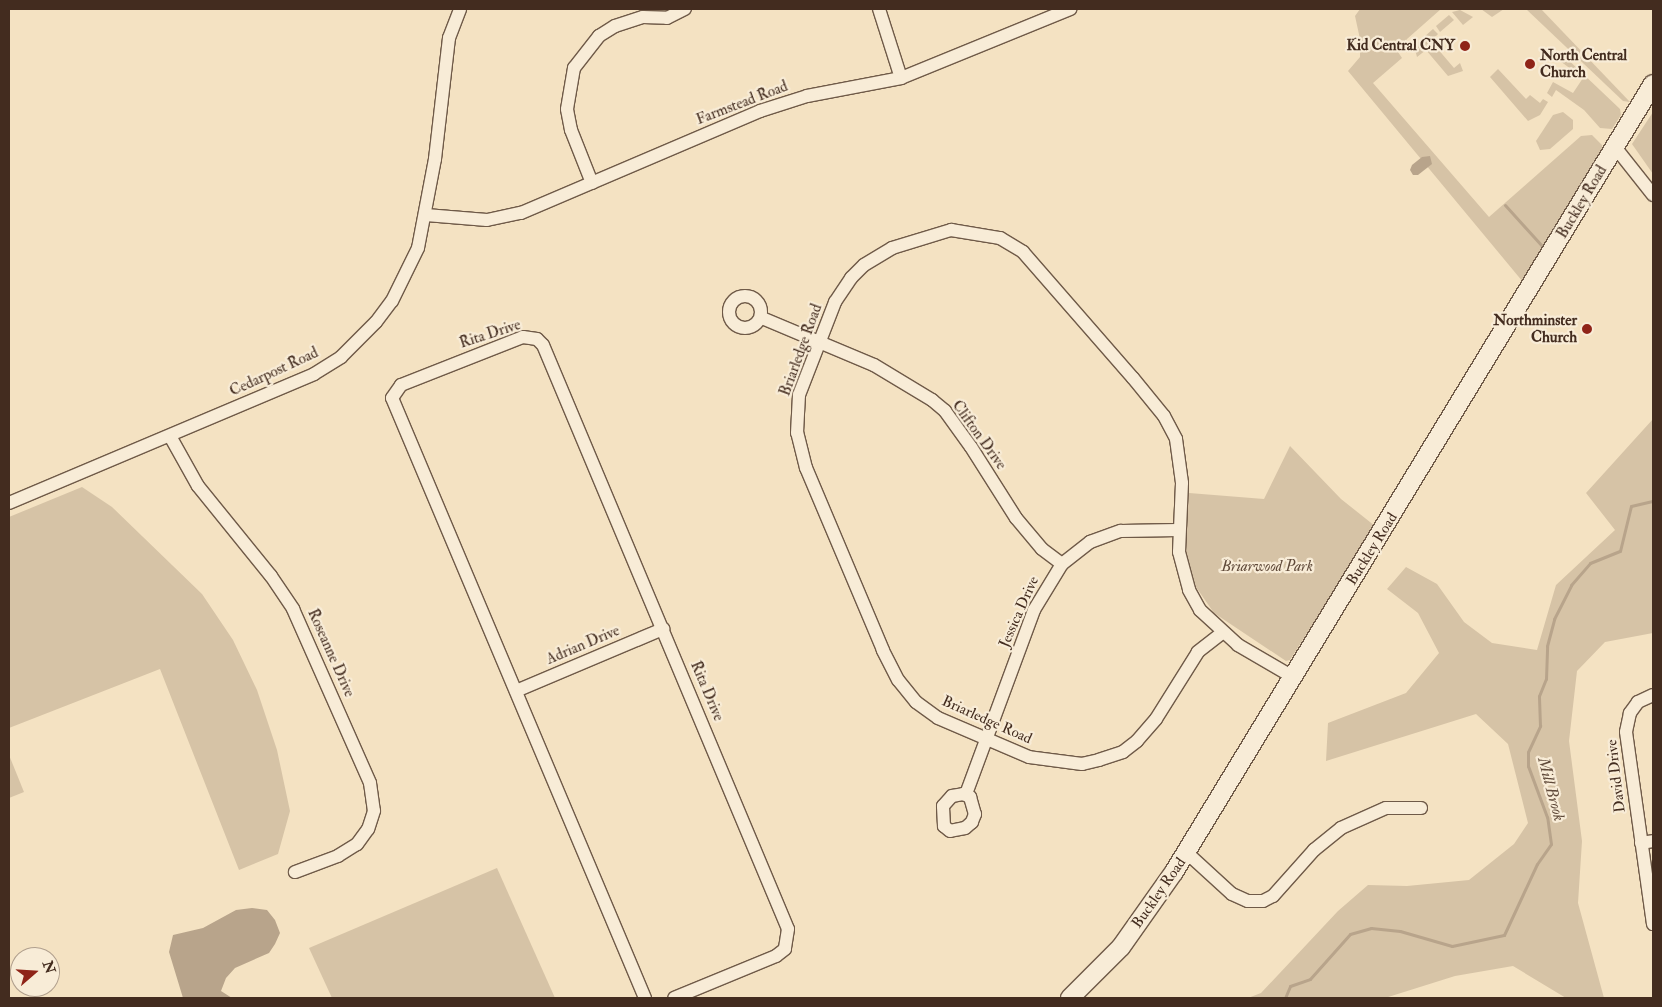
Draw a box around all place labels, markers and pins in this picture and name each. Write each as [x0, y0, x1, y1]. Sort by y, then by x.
place label: Kid Central CNY [1347, 37, 1455, 55]
marker: Kid Central CNY [1459, 40, 1471, 52]
place label: North Central Church [1540, 46, 1627, 81]
marker: North Central Church [1524, 58, 1536, 70]
place label: Northminster Church [1493, 311, 1577, 346]
marker: Northminster Church [1581, 323, 1593, 335]

